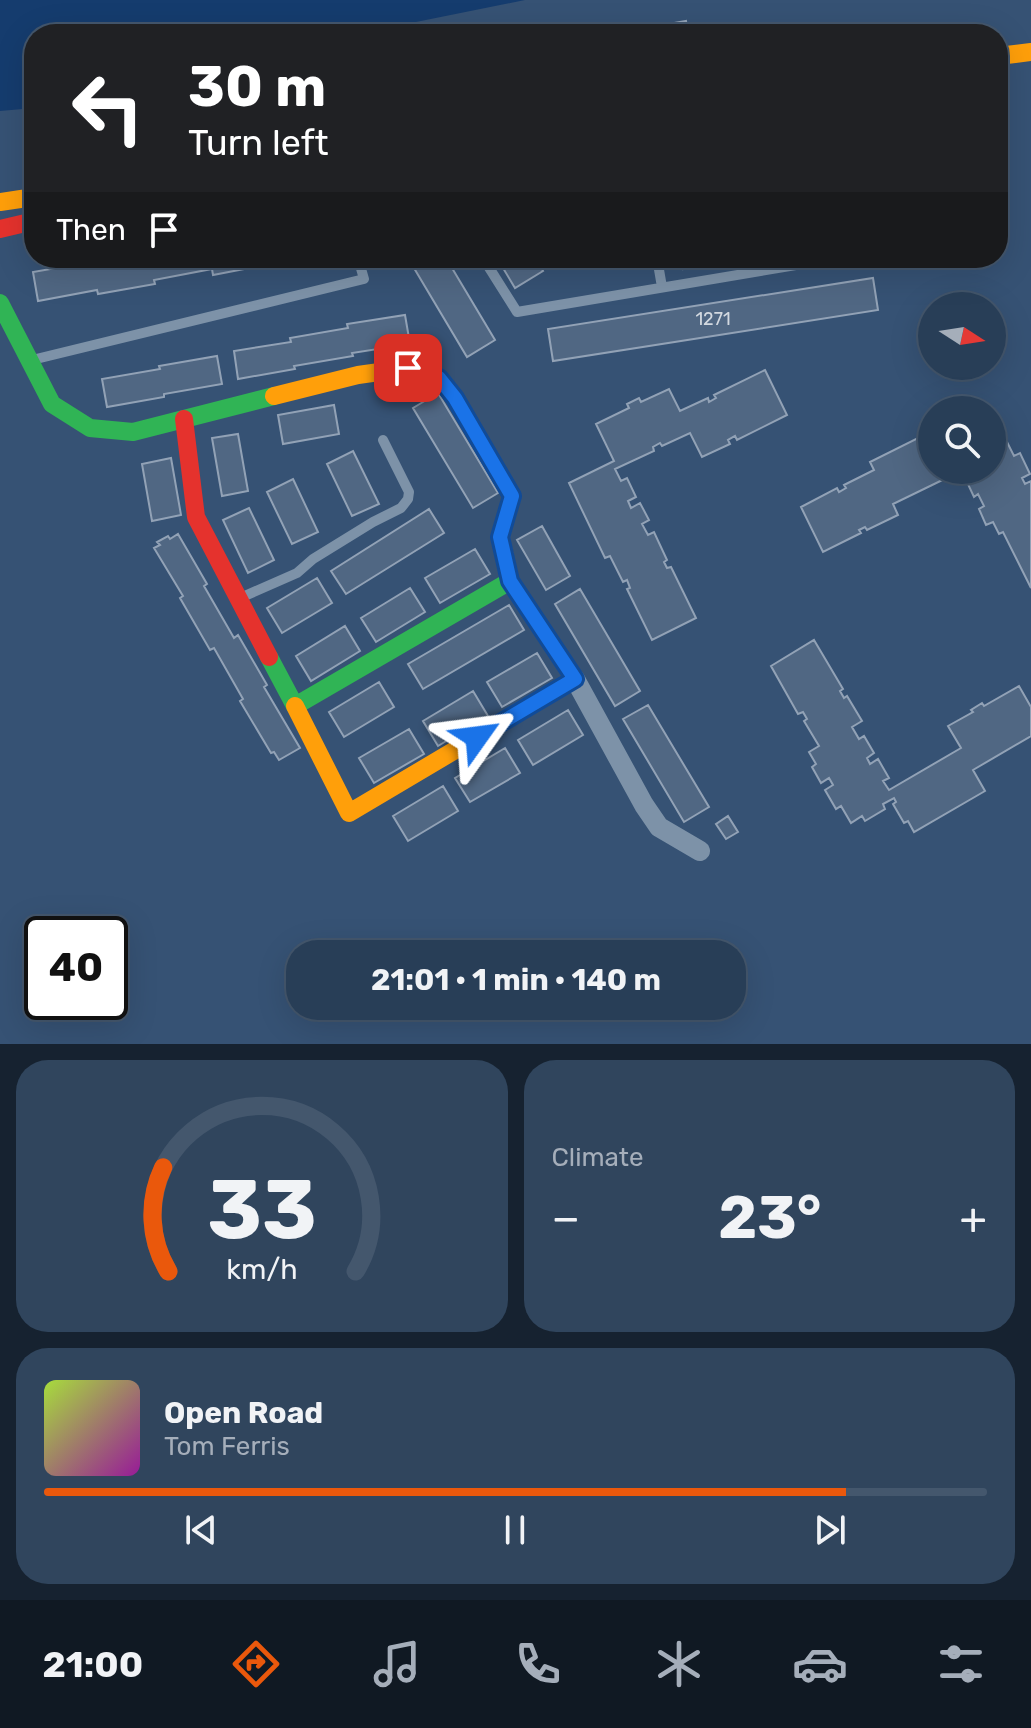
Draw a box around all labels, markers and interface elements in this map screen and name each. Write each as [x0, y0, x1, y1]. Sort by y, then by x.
text: 30 m [188, 54, 326, 120]
icon: left [56, 56, 160, 160]
text: Turn left [188, 121, 329, 164]
icon: arrive [142, 208, 186, 252]
text: Then [56, 212, 126, 248]
north arrow [918, 292, 1006, 380]
map controls [918, 292, 1006, 484]
house number: 1271 [695, 308, 731, 330]
pin [374, 334, 442, 402]
icon: arrive [386, 346, 430, 390]
button: search [918, 396, 1006, 484]
position arrow [435, 695, 519, 779]
speed limit sign: 40 [24, 916, 128, 1020]
text: 21:01 · 1 min · 140 m [371, 962, 661, 998]
text: Climate [552, 1142, 644, 1173]
text: 33 [207, 1160, 317, 1259]
text: 23° [718, 1182, 821, 1253]
text: − [552, 1192, 580, 1244]
text: + [960, 1192, 987, 1244]
text: km/h [226, 1252, 297, 1286]
text: Open Road [164, 1395, 323, 1431]
text: Tom Ferris [164, 1431, 290, 1462]
icon: previous [179, 1508, 223, 1552]
icon: pause [493, 1508, 537, 1552]
icon: next [808, 1508, 852, 1552]
icon: directions [228, 1636, 284, 1692]
icon: music [369, 1636, 425, 1692]
icon: phone [510, 1636, 566, 1692]
icon: climate [651, 1636, 707, 1692]
icon: car [792, 1636, 848, 1692]
icon: filters [933, 1636, 989, 1692]
text: 21:00 [42, 1643, 143, 1686]

